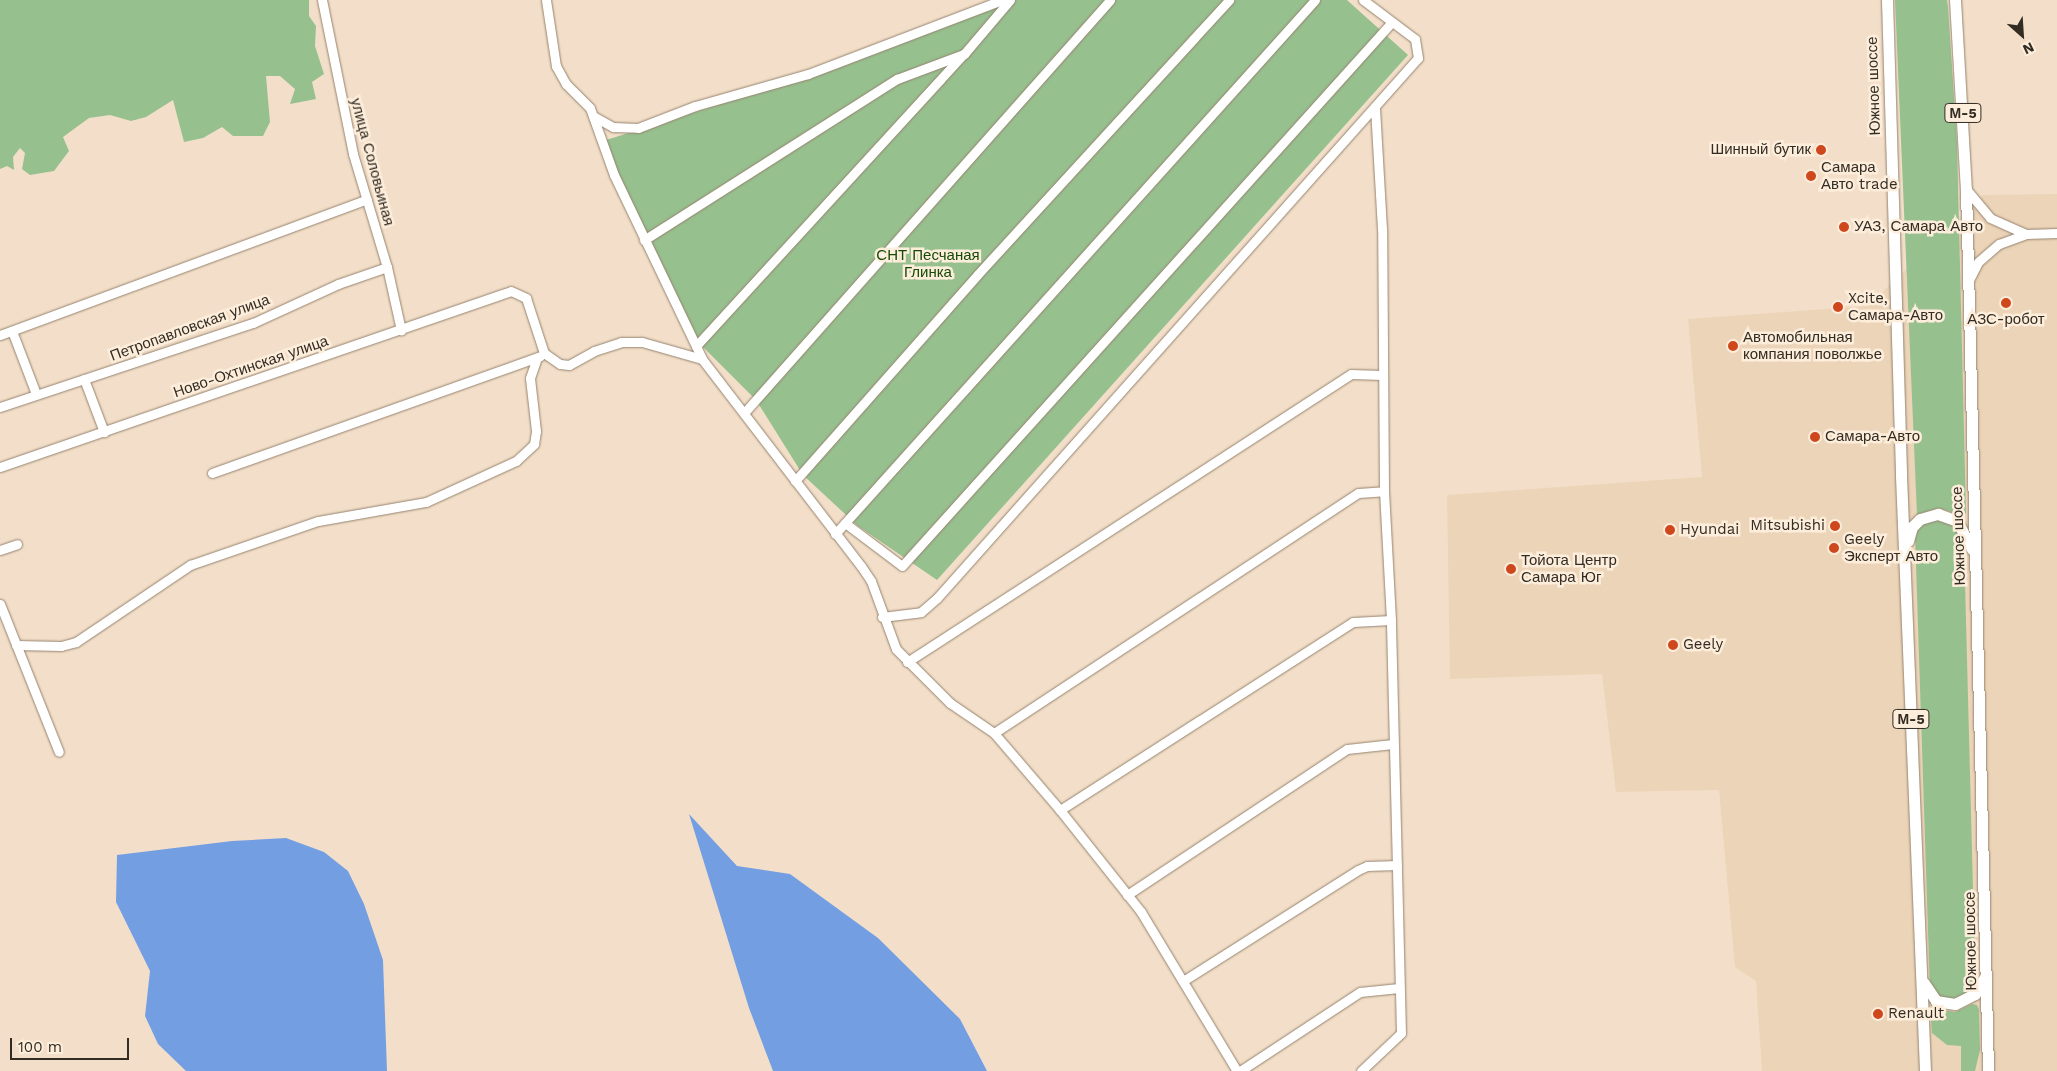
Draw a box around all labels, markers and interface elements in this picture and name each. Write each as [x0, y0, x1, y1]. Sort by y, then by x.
north arrow [1997, 10, 2047, 60]
street label: Южное шоссе [1863, 36, 1885, 136]
text: N [2020, 39, 2037, 58]
street label: улица Соловьиная [346, 96, 398, 228]
road number: М-5 [1944, 102, 1982, 125]
place label: Шинный бутик [1710, 141, 1811, 159]
marker: Шинный бутик [1815, 144, 1827, 156]
place label: Самара Авто trade [1821, 158, 1898, 193]
marker: Самара Авто trade [1805, 170, 1817, 182]
place label: УАЗ, Самара Авто [1854, 218, 1983, 236]
marker: УАЗ, Самара Авто [1838, 221, 1850, 233]
park label: СНТ Песчаная Глинка [876, 246, 980, 281]
place label: Xcite, Самара-Авто [1848, 289, 1943, 324]
street label: Петропавловская улица [108, 291, 272, 365]
marker: АЗС-робот [2000, 297, 2012, 309]
marker: Xcite, Самара-Авто [1832, 301, 1844, 313]
place label: АЗС-робот [1967, 311, 2045, 329]
place label: Автомобильная компания поволжье [1743, 328, 1882, 363]
street label: Ново-Охтинская улица [171, 332, 331, 402]
marker: Автомобильная компания поволжье [1727, 340, 1739, 352]
place label: Самара-Авто [1825, 428, 1920, 446]
marker: Самара-Авто [1809, 431, 1821, 443]
street label: Южное шоссе [1948, 486, 1970, 586]
place label: Mitsubishi [1750, 517, 1825, 535]
marker: Mitsubishi [1829, 520, 1841, 532]
place label: Hyundai [1680, 521, 1739, 539]
marker: Hyundai [1664, 524, 1676, 536]
place label: Geely Эксперт Авто [1844, 530, 1938, 565]
marker: Geely Эксперт Авто [1828, 542, 1840, 554]
place label: Тойота Центр Самара Юг [1521, 551, 1617, 586]
marker: Тойота Центр Самара Юг [1505, 563, 1517, 575]
place label: Geely [1683, 636, 1723, 654]
marker: Geely [1667, 639, 1679, 651]
road number: М-5 [1892, 708, 1930, 731]
street label: Южное шоссе [1961, 891, 1981, 991]
place label: Renault [1888, 1005, 1944, 1023]
marker: Renault [1872, 1008, 1884, 1020]
scale bar [12, 1028, 131, 1060]
text: 100 m [18, 1038, 62, 1056]

